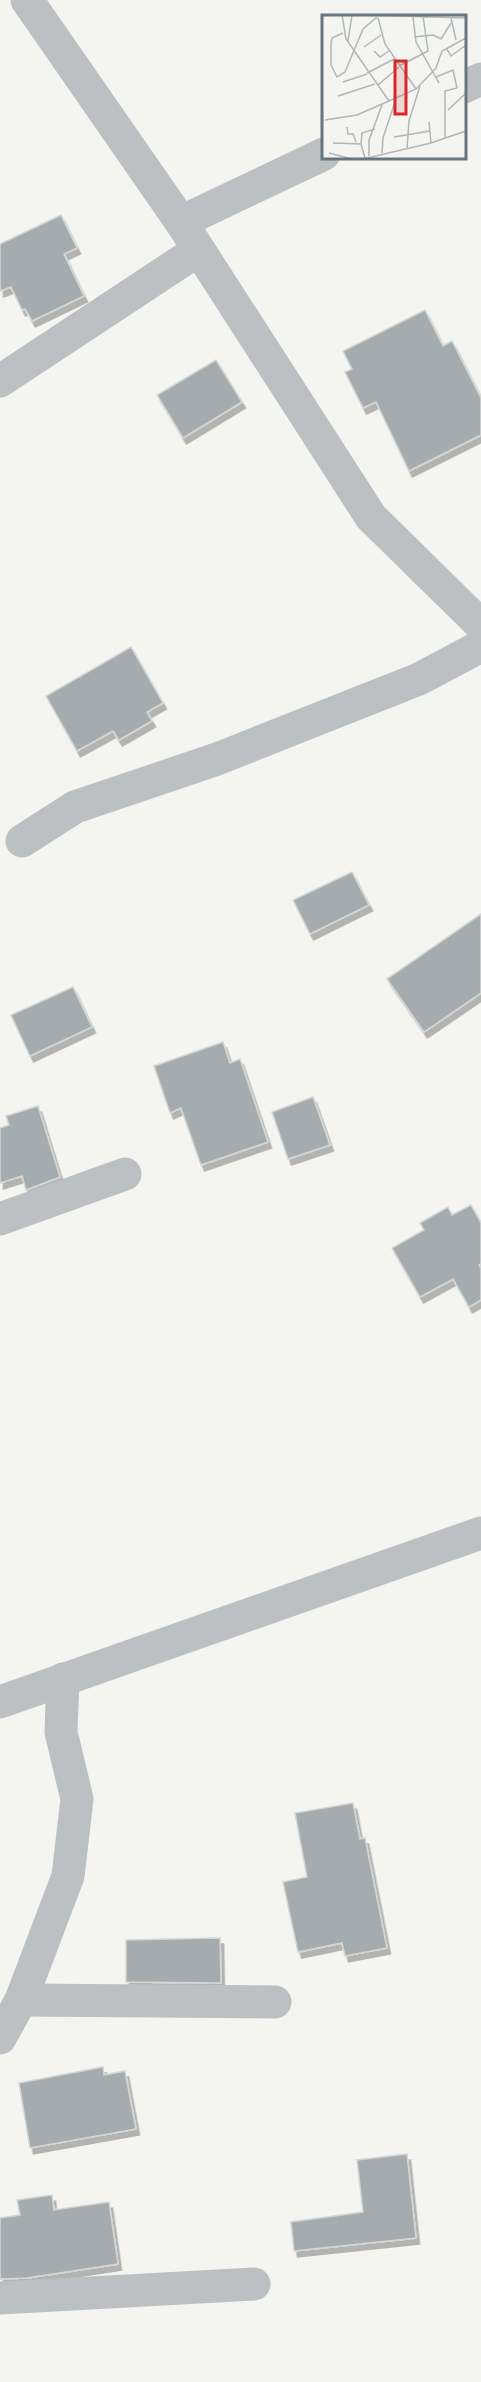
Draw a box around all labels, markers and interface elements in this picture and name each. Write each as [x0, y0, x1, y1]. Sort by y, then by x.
inset map [322, 15, 466, 159]

